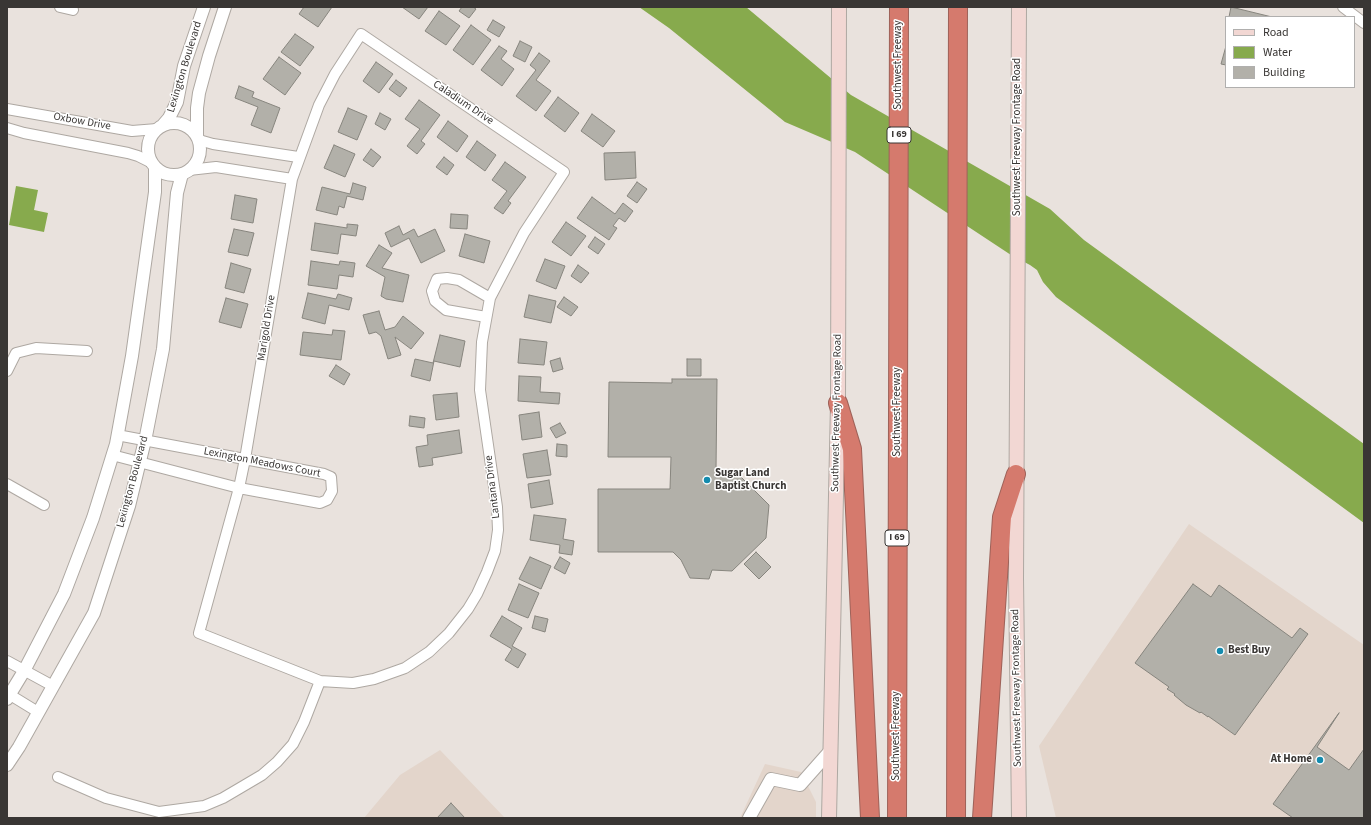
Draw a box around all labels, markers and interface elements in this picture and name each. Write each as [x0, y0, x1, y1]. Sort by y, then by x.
legend [1225, 16, 1355, 88]
street label: Lexington Boulevard [165, 20, 205, 114]
street label: Southwest Freeway [892, 20, 906, 110]
text: Road [1263, 24, 1289, 41]
text: Water [1263, 44, 1292, 61]
street label: Southwest Freeway Frontage Road [1011, 58, 1025, 216]
text: Building [1263, 64, 1305, 81]
street label: Caladium Drive [430, 78, 496, 128]
street label: Oxbow Drive [52, 110, 112, 134]
road number: I 69 [887, 127, 911, 143]
street label: Marigold Drive [255, 294, 279, 362]
street label: Southwest Freeway Frontage Road [829, 334, 845, 492]
street label: Southwest Freeway [891, 367, 905, 457]
street label: Lexington Boulevard [114, 435, 152, 529]
street label: Lexington Meadows Court [202, 445, 322, 481]
street label: Lantana Drive [483, 455, 503, 519]
place label: Sugar Land Baptist Church [715, 467, 786, 493]
marker: Sugar Land Baptist Church [702, 475, 712, 485]
road number: I 69 [885, 530, 909, 546]
street label: Southwest Freeway Frontage Road [1009, 609, 1025, 767]
place label: Best Buy [1228, 644, 1270, 658]
marker: Best Buy [1215, 646, 1225, 656]
street label: Southwest Freeway [890, 691, 904, 781]
place label: At Home [1271, 753, 1312, 767]
marker: At Home [1315, 755, 1325, 765]

